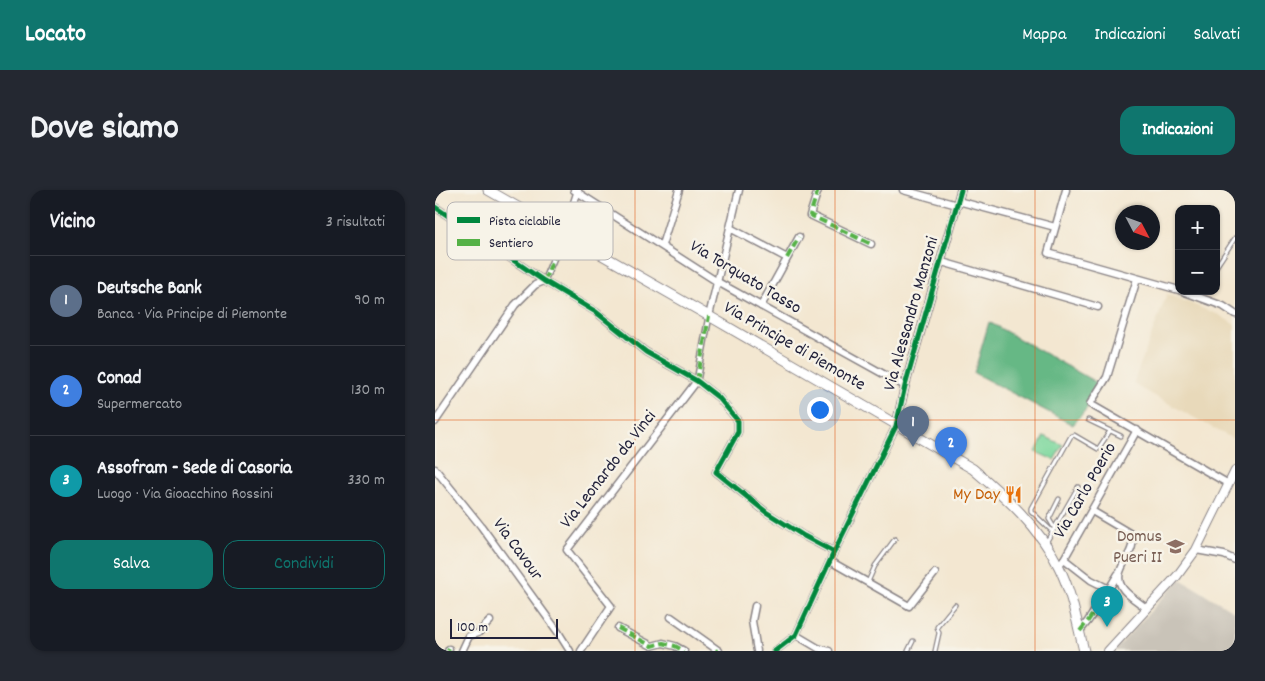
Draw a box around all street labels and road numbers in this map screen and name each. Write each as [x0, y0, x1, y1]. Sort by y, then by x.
street label: Via Alessandro Manzoni [878, 234, 946, 394]
street label: Via Torquato Tasso [684, 235, 806, 321]
street label: Via Principe di Piemonte [718, 296, 870, 398]
street label: Via Leonardo da Vinci [555, 406, 663, 534]
street label: Via Carlo Poerio [1048, 438, 1124, 544]
street label: Via Cavour [486, 514, 548, 587]

